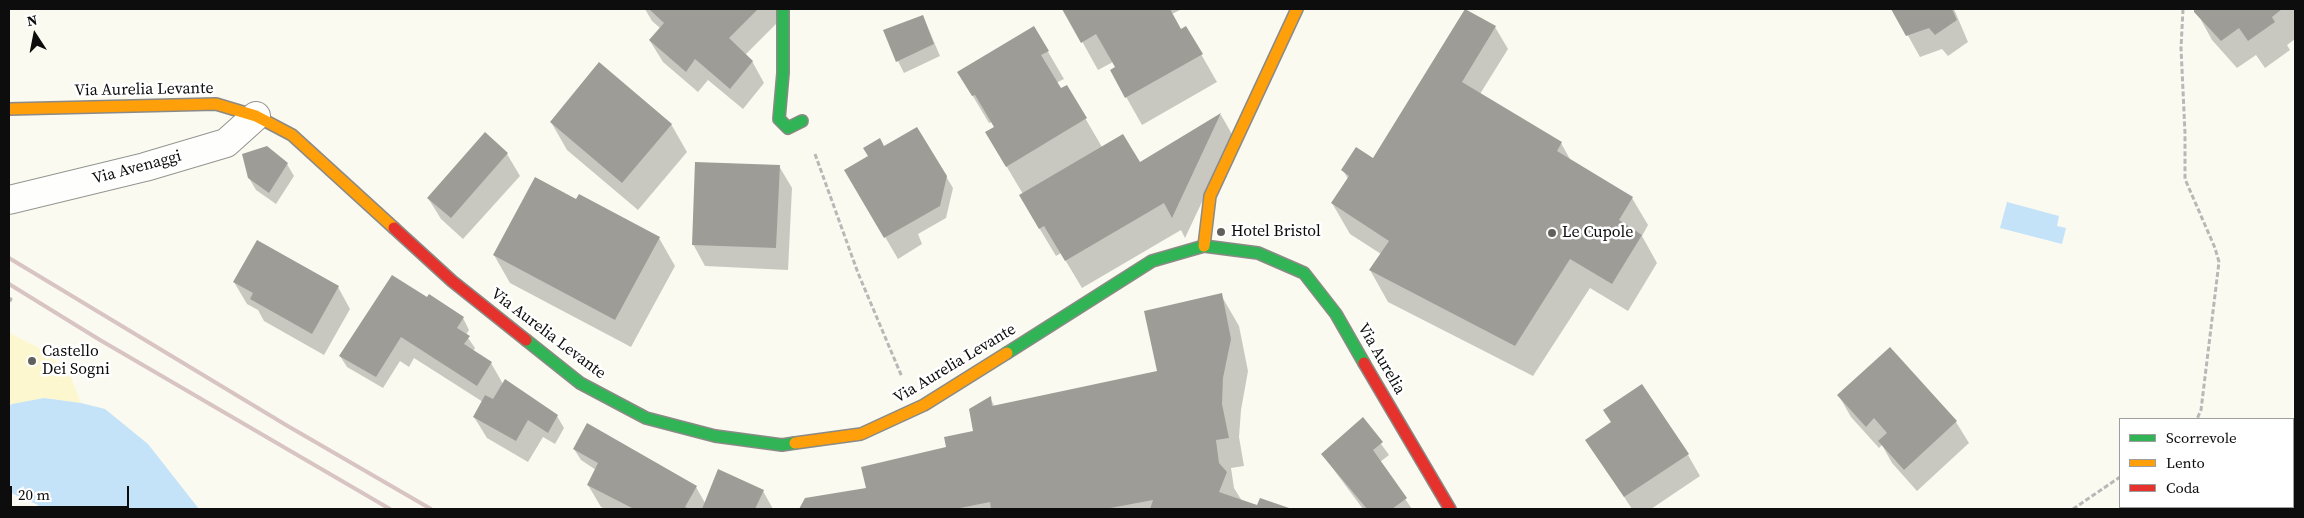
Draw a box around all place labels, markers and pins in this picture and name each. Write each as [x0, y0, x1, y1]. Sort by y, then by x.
place label: Hotel Bristol [1231, 222, 1321, 242]
place label: Le Cupole [1562, 223, 1633, 243]
marker: Hotel Bristol [1215, 226, 1227, 238]
marker: Le Cupole [1546, 227, 1558, 239]
place label: Castello Dei Sogni [42, 342, 110, 380]
marker: Castello Dei Sogni [26, 355, 38, 367]

